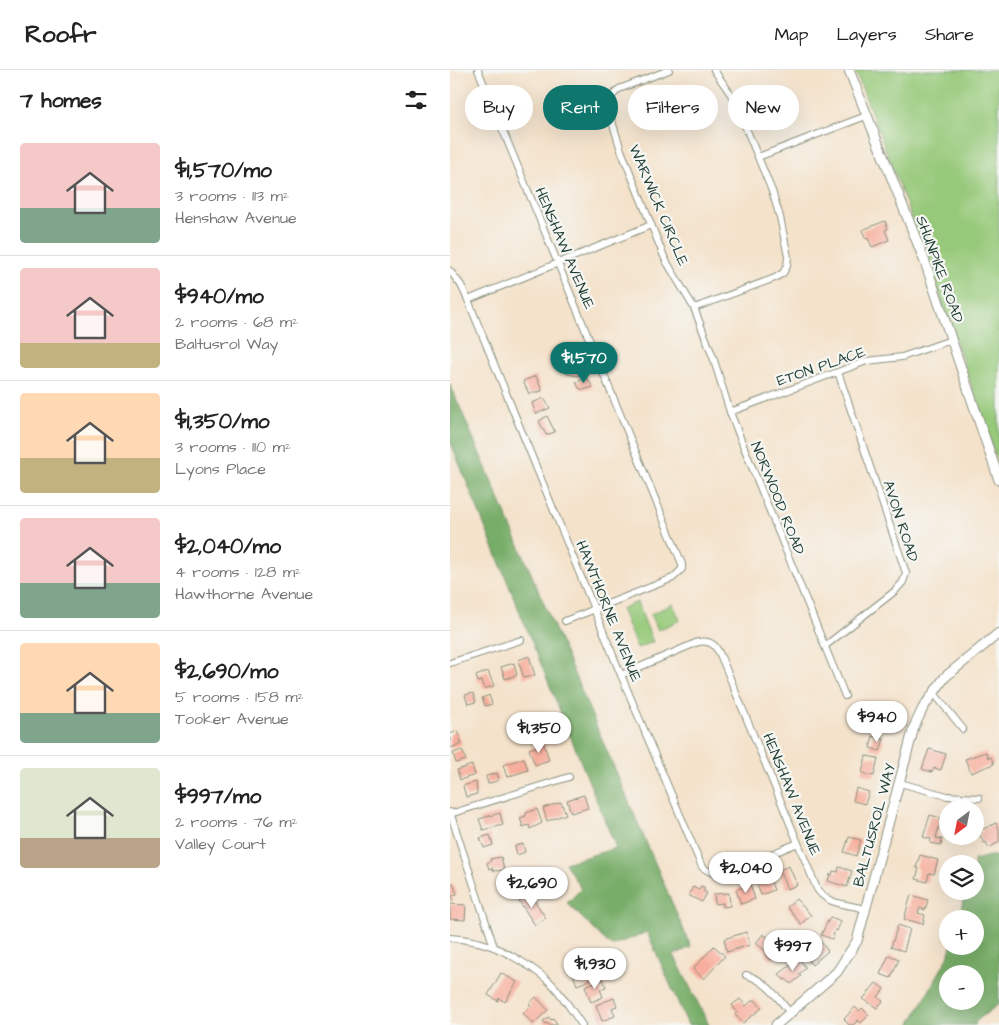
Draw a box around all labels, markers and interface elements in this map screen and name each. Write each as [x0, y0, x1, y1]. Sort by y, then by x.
text: Roofr [25, 18, 97, 52]
text: Map [774, 22, 808, 47]
text: Layers [836, 22, 897, 47]
text: Share [925, 22, 974, 47]
chip: Buy [465, 85, 533, 130]
chip: Rent [543, 85, 618, 130]
chip: Filters [628, 85, 718, 130]
chip: New [728, 85, 799, 130]
text: 7 homes [20, 86, 102, 115]
icon: filters [402, 86, 430, 114]
street label: WARWICK CIRCLE [623, 141, 694, 269]
text: $1,570/mo [175, 156, 272, 185]
icon: home [60, 163, 120, 223]
street label: HENSHAW AVENUE [529, 184, 600, 312]
text: 3 rooms · 113 m² [175, 185, 289, 207]
text: Henshaw Avenue [175, 207, 297, 229]
street label: SHUNPIKE ROAD [910, 213, 969, 326]
text: $940/mo [175, 282, 264, 311]
icon: home [60, 288, 120, 348]
text: 2 rooms · 68 m² [175, 311, 298, 333]
text: Baltusrol Way [175, 333, 278, 355]
street label: ETON PLACE [774, 341, 869, 391]
pin: $1,570 [543, 342, 625, 384]
text: $1,570 [561, 347, 607, 369]
text: $1,350/mo [175, 407, 270, 436]
icon: home [60, 413, 120, 473]
text: 3 rooms · 110 m² [175, 436, 291, 458]
street label: NORWOOD ROAD [745, 439, 810, 558]
text: Lyons Place [175, 458, 266, 480]
street label: AVON ROAD [877, 478, 924, 565]
text: $2,040/mo [175, 532, 281, 561]
street label: HAWTHORNE AVENUE [571, 537, 647, 685]
icon: home [60, 538, 120, 598]
text: 4 rooms · 128 m² [175, 561, 301, 583]
text: Hawthorne Avenue [175, 583, 313, 605]
text: $2,690/mo [175, 657, 279, 686]
icon: home [60, 663, 120, 723]
text: 5 rooms · 158 m² [175, 686, 304, 708]
pin: $940 [847, 700, 907, 743]
text: $940 [858, 706, 897, 728]
text: Tooker Avenue [175, 708, 289, 730]
pin: $1,350 [498, 712, 580, 754]
text: $1,350 [517, 717, 561, 739]
street label: HENSHAW AVENUE [757, 730, 826, 859]
street label: BALTUSROL WAY [848, 761, 901, 889]
text: $997/mo [175, 782, 261, 811]
icon: home [60, 788, 120, 848]
north arrow [939, 800, 984, 845]
map controls [939, 800, 984, 1010]
text: 2 rooms · 76 m² [175, 811, 298, 833]
text: Valley Court [175, 833, 266, 855]
pin: $2,040 [705, 852, 787, 894]
button: layers [939, 855, 984, 900]
text: $2,040 [720, 857, 772, 879]
pin: $2,690 [491, 866, 573, 909]
text: $2,690 [507, 872, 557, 894]
button: + [939, 910, 984, 955]
pin: $997 [763, 930, 823, 972]
text: $997 [775, 935, 811, 957]
pin: $1,930 [554, 948, 636, 990]
text: $1,930 [574, 953, 616, 975]
button: − [939, 965, 984, 1010]

